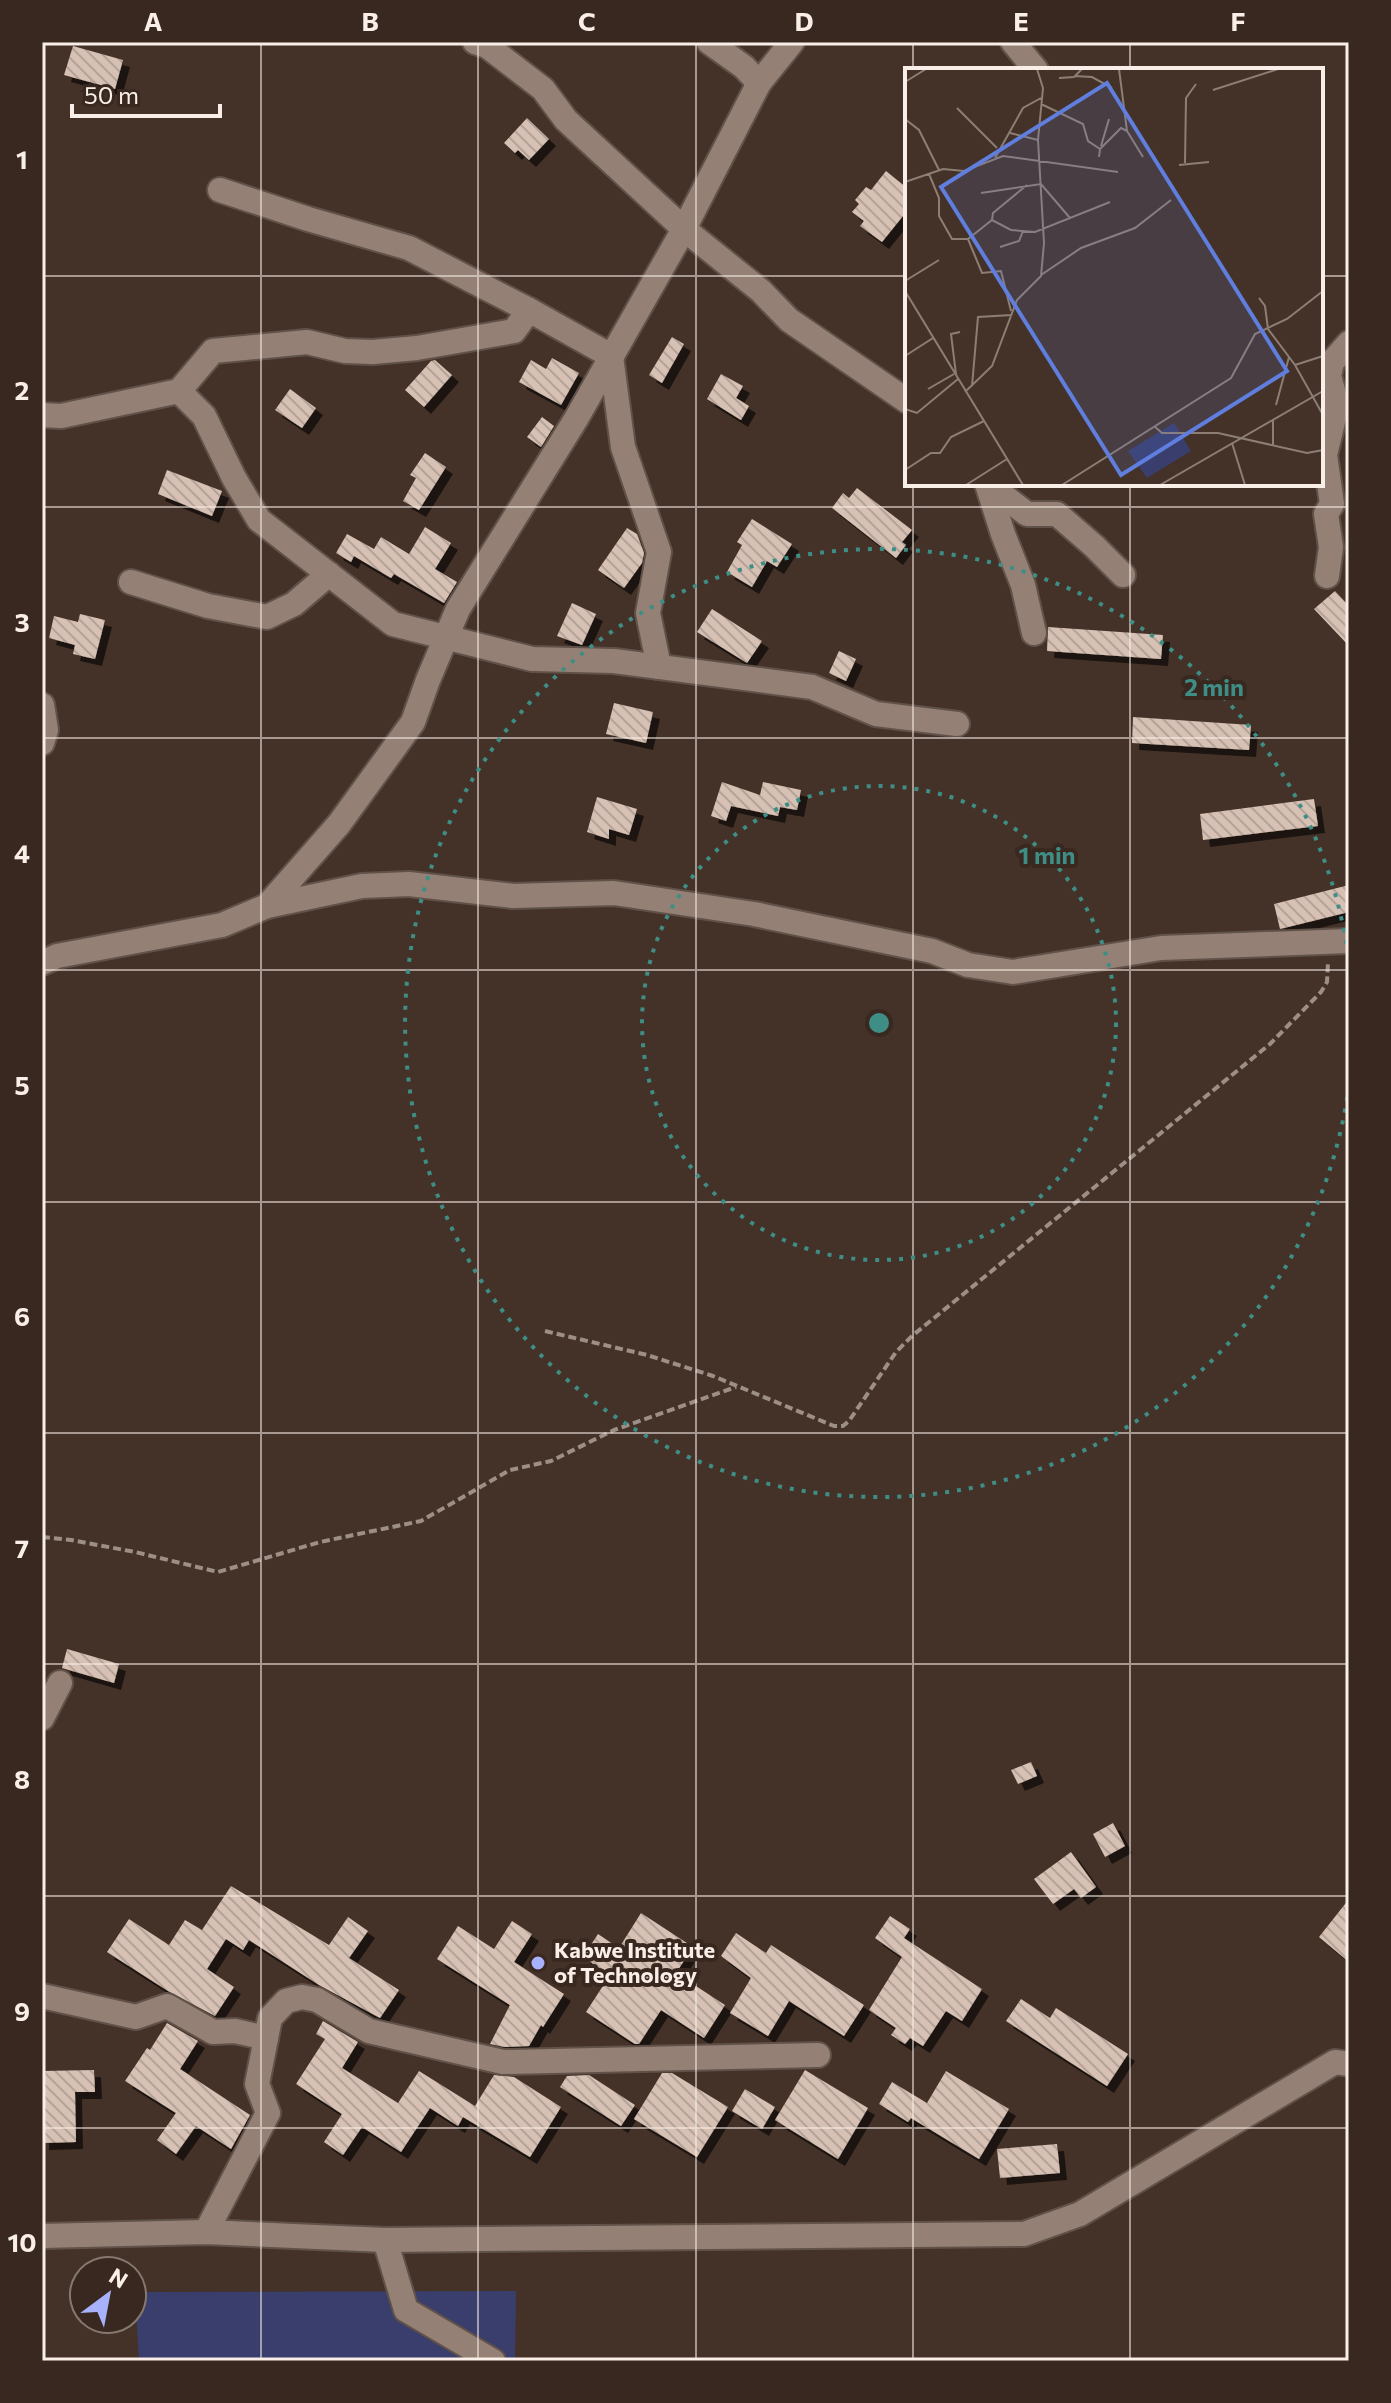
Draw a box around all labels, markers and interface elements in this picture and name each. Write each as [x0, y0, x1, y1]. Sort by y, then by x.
text: A [144, 5, 163, 36]
text: B [361, 5, 379, 36]
text: C [578, 5, 596, 36]
text: D [794, 5, 814, 36]
text: E [1013, 5, 1029, 36]
text: F [1230, 5, 1246, 36]
scale bar [72, 68, 220, 118]
inset map [905, 68, 1323, 486]
text: 50 m [84, 80, 139, 109]
text: 1 [16, 143, 28, 174]
text: 2 [15, 374, 29, 405]
text: 3 [14, 606, 30, 637]
text: 2 min [1184, 672, 1244, 701]
text: 4 [14, 837, 30, 868]
text: 1 min [1019, 840, 1075, 869]
centre of rings [865, 1009, 893, 1037]
text: 5 [14, 1069, 30, 1100]
text: 6 [14, 1300, 30, 1331]
text: 7 [15, 1532, 29, 1563]
text: 8 [14, 1763, 30, 1794]
place label: Kabwe Institute of Technology [554, 1936, 715, 1988]
marker: Kabwe Institute of Technology [529, 1954, 547, 1972]
text: 9 [14, 1995, 30, 2026]
text: 10 [7, 2226, 37, 2257]
north arrow [68, 2255, 148, 2335]
text: N [105, 2262, 133, 2293]

